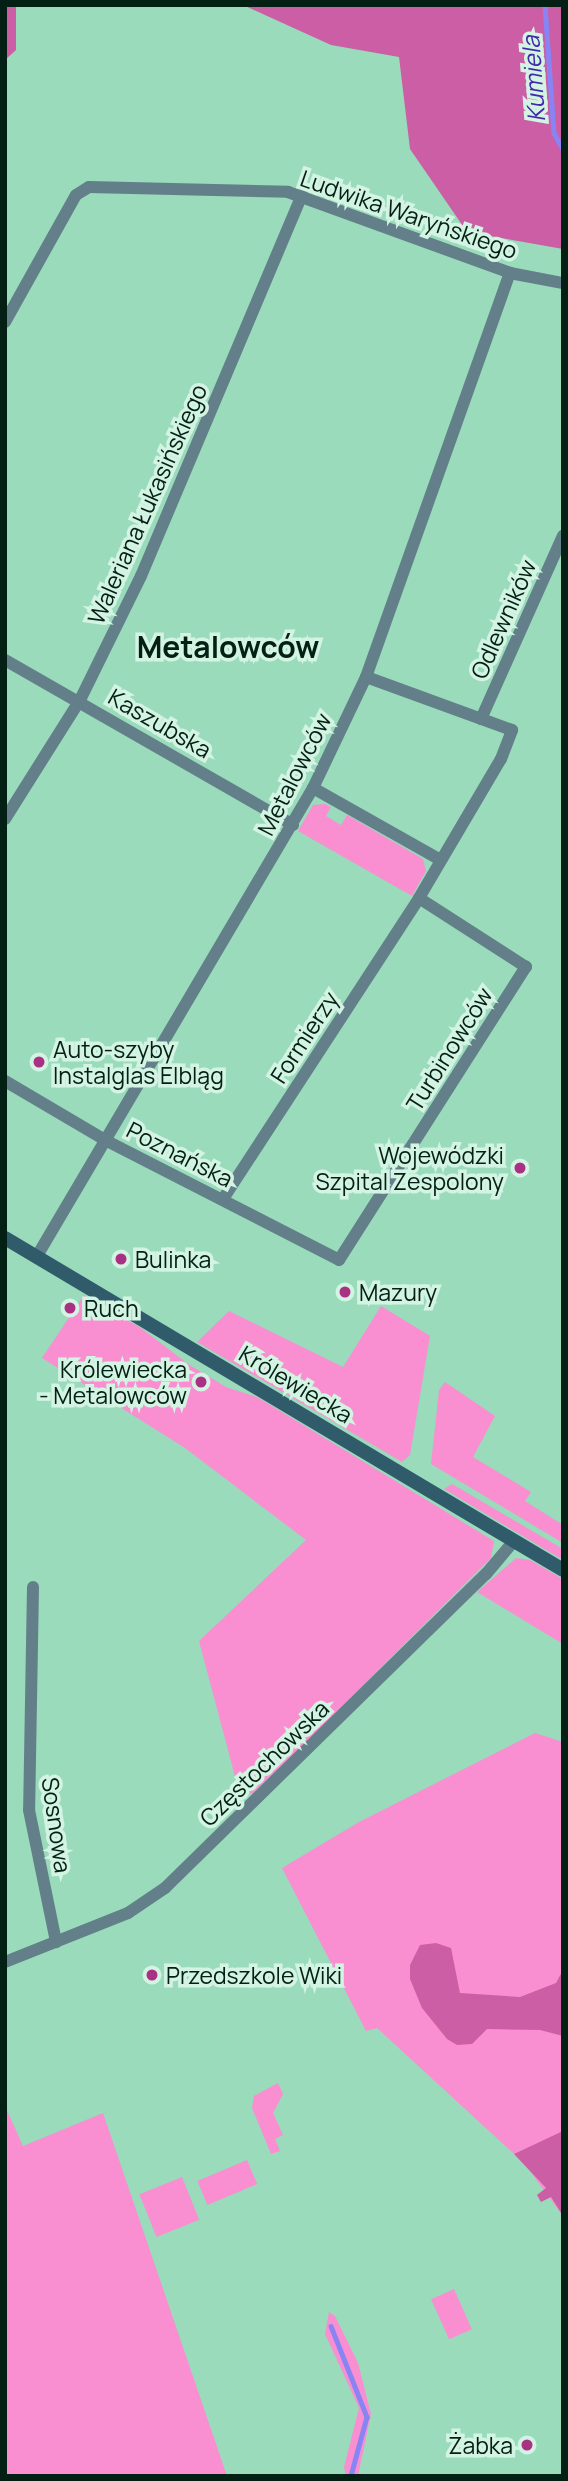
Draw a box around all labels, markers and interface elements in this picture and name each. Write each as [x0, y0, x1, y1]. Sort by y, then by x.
water label: Kumiela [516, 35, 550, 123]
street label: Ludwika Waryńskiego [297, 164, 521, 264]
street label: Waleriana Łukasińskiego [82, 380, 212, 628]
street label: Odlewników [465, 555, 541, 683]
district label: Metalowców [137, 629, 319, 665]
street label: Kaszubska [104, 683, 216, 763]
street label: Metalowców [251, 708, 337, 840]
street label: Turbinowców [400, 982, 498, 1116]
street label: Formierzy [264, 986, 344, 1088]
place label: Auto-szyby Instalglas Elbląg [53, 1035, 224, 1089]
marker: Auto-szyby Instalglas Elbląg [31, 1054, 47, 1070]
street label: Poznańska [122, 1115, 238, 1193]
place label: Wojewódzki Szpital Zespolony [316, 1141, 504, 1195]
marker: Wojewódzki Szpital Zespolony [510, 1158, 530, 1178]
place label: Bulinka [135, 1245, 211, 1273]
marker: Bulinka [113, 1251, 129, 1267]
place label: Mazury [359, 1278, 437, 1306]
marker: Mazury [337, 1284, 353, 1300]
place label: Ruch [84, 1294, 139, 1322]
marker: Ruch [62, 1300, 78, 1316]
street label: Królewiecka [234, 1339, 358, 1429]
place label: Królewiecka - Metalowców [39, 1355, 187, 1409]
marker: Królewiecka - Metalowców [193, 1374, 209, 1390]
street label: Częstochowska [194, 1694, 334, 1832]
street label: Sosnowa [37, 1775, 77, 1875]
place label: Przedszkole Wiki [166, 1961, 342, 1989]
marker: Przedszkole Wiki [144, 1967, 160, 1983]
place label: Żabka [448, 2431, 513, 2459]
marker: Żabka [519, 2437, 535, 2453]

